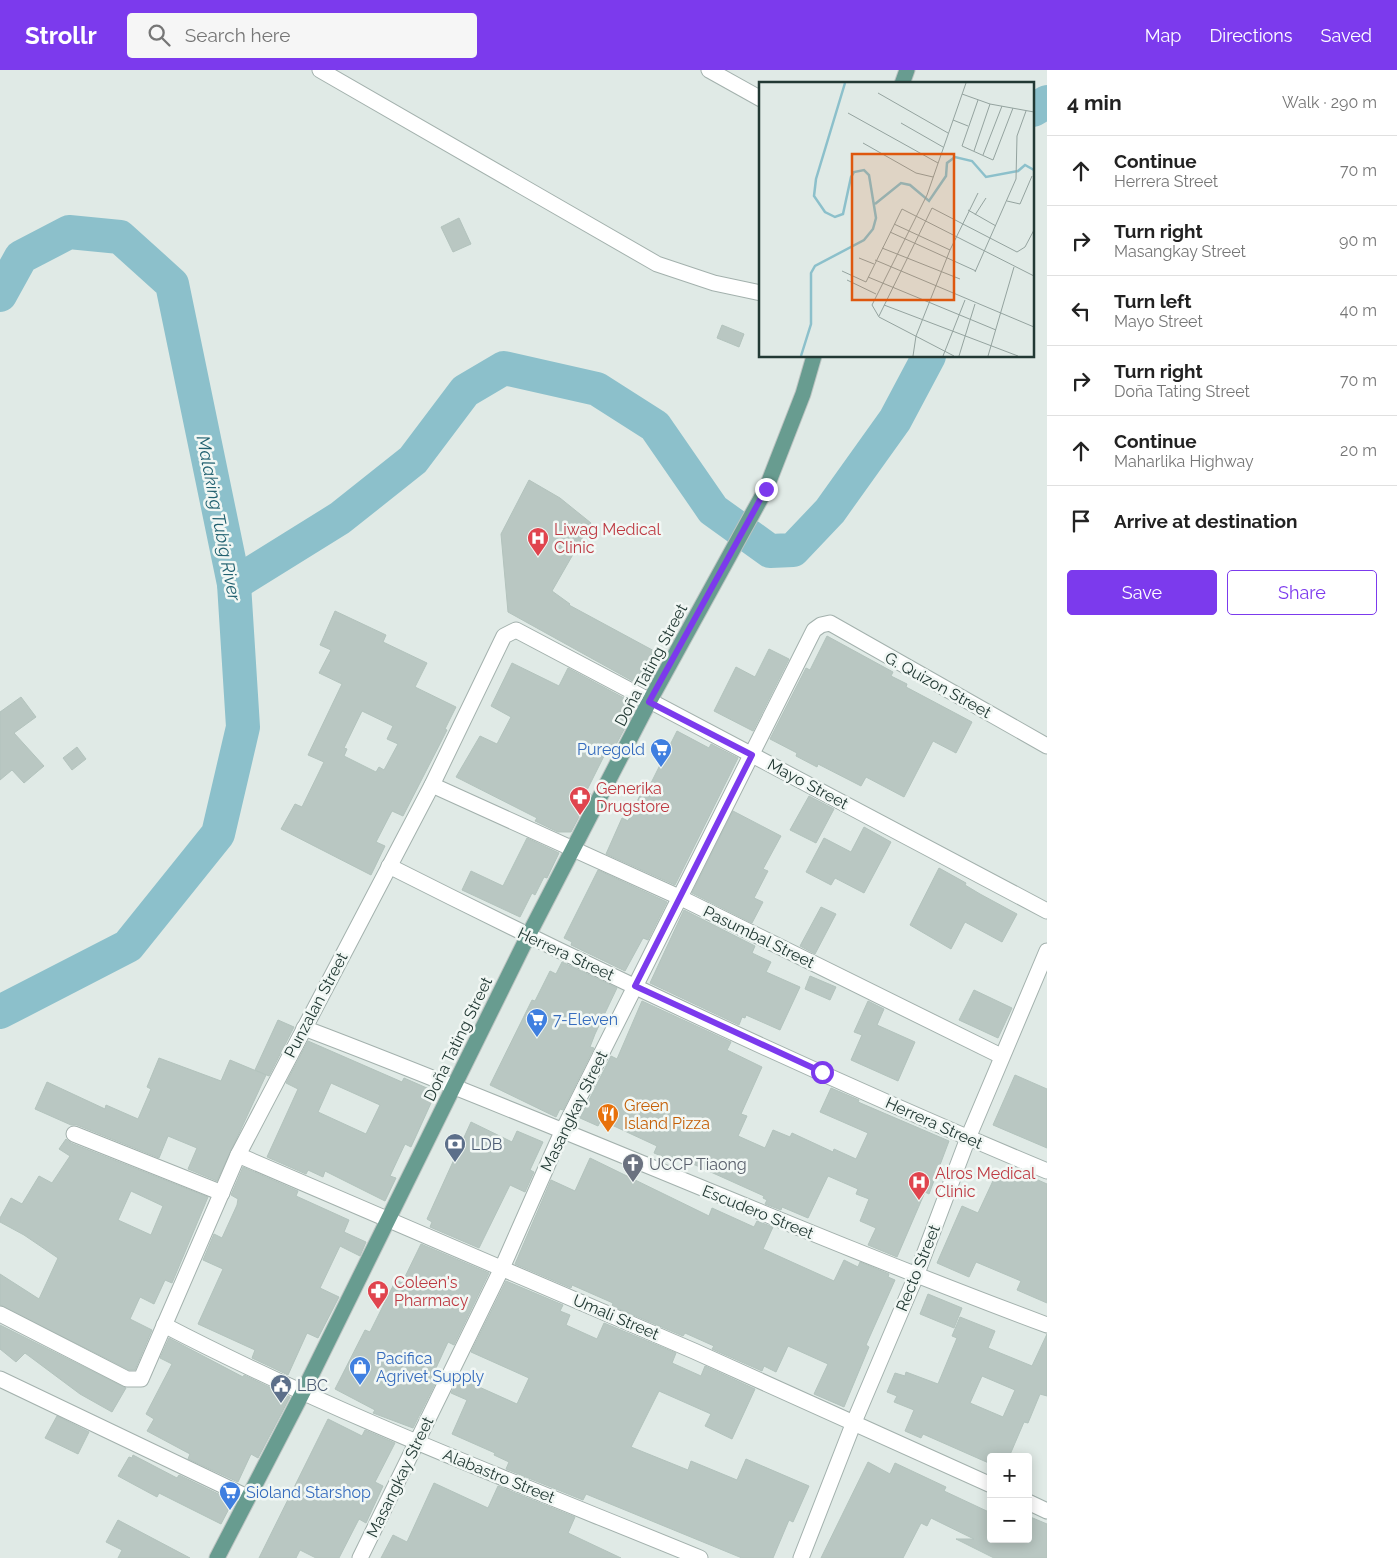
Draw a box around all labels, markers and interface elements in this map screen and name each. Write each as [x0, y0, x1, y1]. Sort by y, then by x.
search box [127, 13, 477, 58]
text: Strollr [25, 21, 97, 50]
icon: search [145, 21, 173, 49]
text: Search here [185, 24, 290, 46]
text: Map [1145, 25, 1181, 46]
text: Directions [1209, 25, 1293, 46]
text: Saved [1321, 25, 1372, 46]
inset map [759, 82, 1034, 358]
text: 4 min [1067, 90, 1122, 115]
text: Walk · 290 m [1282, 93, 1377, 112]
text: Continue [1114, 150, 1197, 172]
icon: ahead [1067, 157, 1095, 185]
text: 70 m [1340, 161, 1377, 180]
text: Herrera Street [1114, 172, 1218, 191]
text: Turn right [1114, 220, 1203, 242]
icon: right [1067, 227, 1095, 255]
text: 90 m [1339, 231, 1377, 250]
text: Masangkay Street [1114, 242, 1246, 261]
text: Turn left [1114, 290, 1191, 312]
icon: left [1067, 297, 1095, 325]
text: 40 m [1340, 301, 1377, 320]
text: Mayo Street [1114, 312, 1203, 331]
text: Turn right [1114, 360, 1203, 382]
icon: right [1067, 367, 1095, 395]
text: 70 m [1340, 371, 1377, 390]
text: Doña Tating Street [1114, 382, 1250, 401]
text: Continue [1114, 430, 1197, 452]
water label: Malaking Tubig River [193, 434, 245, 603]
icon: ahead [1067, 437, 1095, 465]
text: 20 m [1340, 441, 1377, 460]
text: Maharlika Highway [1114, 452, 1254, 471]
route end [755, 478, 778, 501]
icon: arrive [1067, 507, 1095, 535]
text: Arrive at destination [1114, 510, 1298, 532]
place label: Liwag Medical Clinic [554, 520, 662, 557]
hospital icon: Liwag Medical Clinic [526, 526, 550, 557]
button: Save [1067, 570, 1217, 615]
button: Share [1227, 570, 1377, 615]
street label: Doña Tating Street [611, 600, 692, 729]
street label: G. Quizon Street [882, 648, 995, 722]
supermarket icon: Puregold [649, 737, 673, 768]
place label: Puregold [577, 740, 645, 759]
street label: Mayo Street [764, 755, 852, 814]
place label: Generika Drugstore [596, 779, 670, 816]
pharmacy icon: Generika Drugstore [568, 785, 592, 816]
street label: Pasumbal Street [700, 902, 818, 972]
street label: Herrera Street [515, 923, 618, 985]
street label: Punzalan Street [280, 949, 352, 1061]
street label: Doña Tating Street [420, 973, 497, 1104]
supermarket icon: 7-Eleven [525, 1007, 549, 1038]
place label: 7-Eleven [553, 1010, 618, 1029]
street label: Masangkay Street [537, 1047, 612, 1174]
route start [811, 1061, 834, 1084]
street label: Herrera Street [883, 1093, 986, 1153]
place label: Green Island Pizza [624, 1096, 710, 1133]
restaurant icon: Green Island Pizza [596, 1102, 620, 1133]
bank icon: LDB [443, 1132, 467, 1163]
place label: LDB [471, 1135, 502, 1154]
church icon: UCCP Tiaong [621, 1152, 645, 1183]
place label: UCCP Tiaong [649, 1155, 747, 1174]
place label: Alros Medical Clinic [935, 1164, 1036, 1201]
hospital icon: Alros Medical Clinic [907, 1170, 931, 1201]
street label: Escudero Street [700, 1181, 817, 1243]
street label: Recto Street [892, 1221, 944, 1314]
place label: Coleen's Pharmacy [394, 1273, 469, 1310]
pharmacy icon: Coleen's Pharmacy [366, 1279, 390, 1310]
street label: Umali Street [570, 1290, 662, 1344]
place label: Pacifica Agrivet Supply [376, 1349, 485, 1386]
shop icon: Pacifica Agrivet Supply [348, 1355, 372, 1386]
public building icon: LBC [269, 1373, 293, 1404]
place label: LBC [297, 1376, 328, 1395]
street label: Masangkay Street [363, 1413, 438, 1540]
street label: Alabastro Street [440, 1445, 558, 1507]
map controls [987, 1453, 1032, 1543]
button: + [987, 1453, 1032, 1498]
supermarket icon: Sioland Starshop [218, 1480, 242, 1511]
place label: Sioland Starshop [246, 1483, 371, 1502]
button: − [987, 1498, 1032, 1543]

